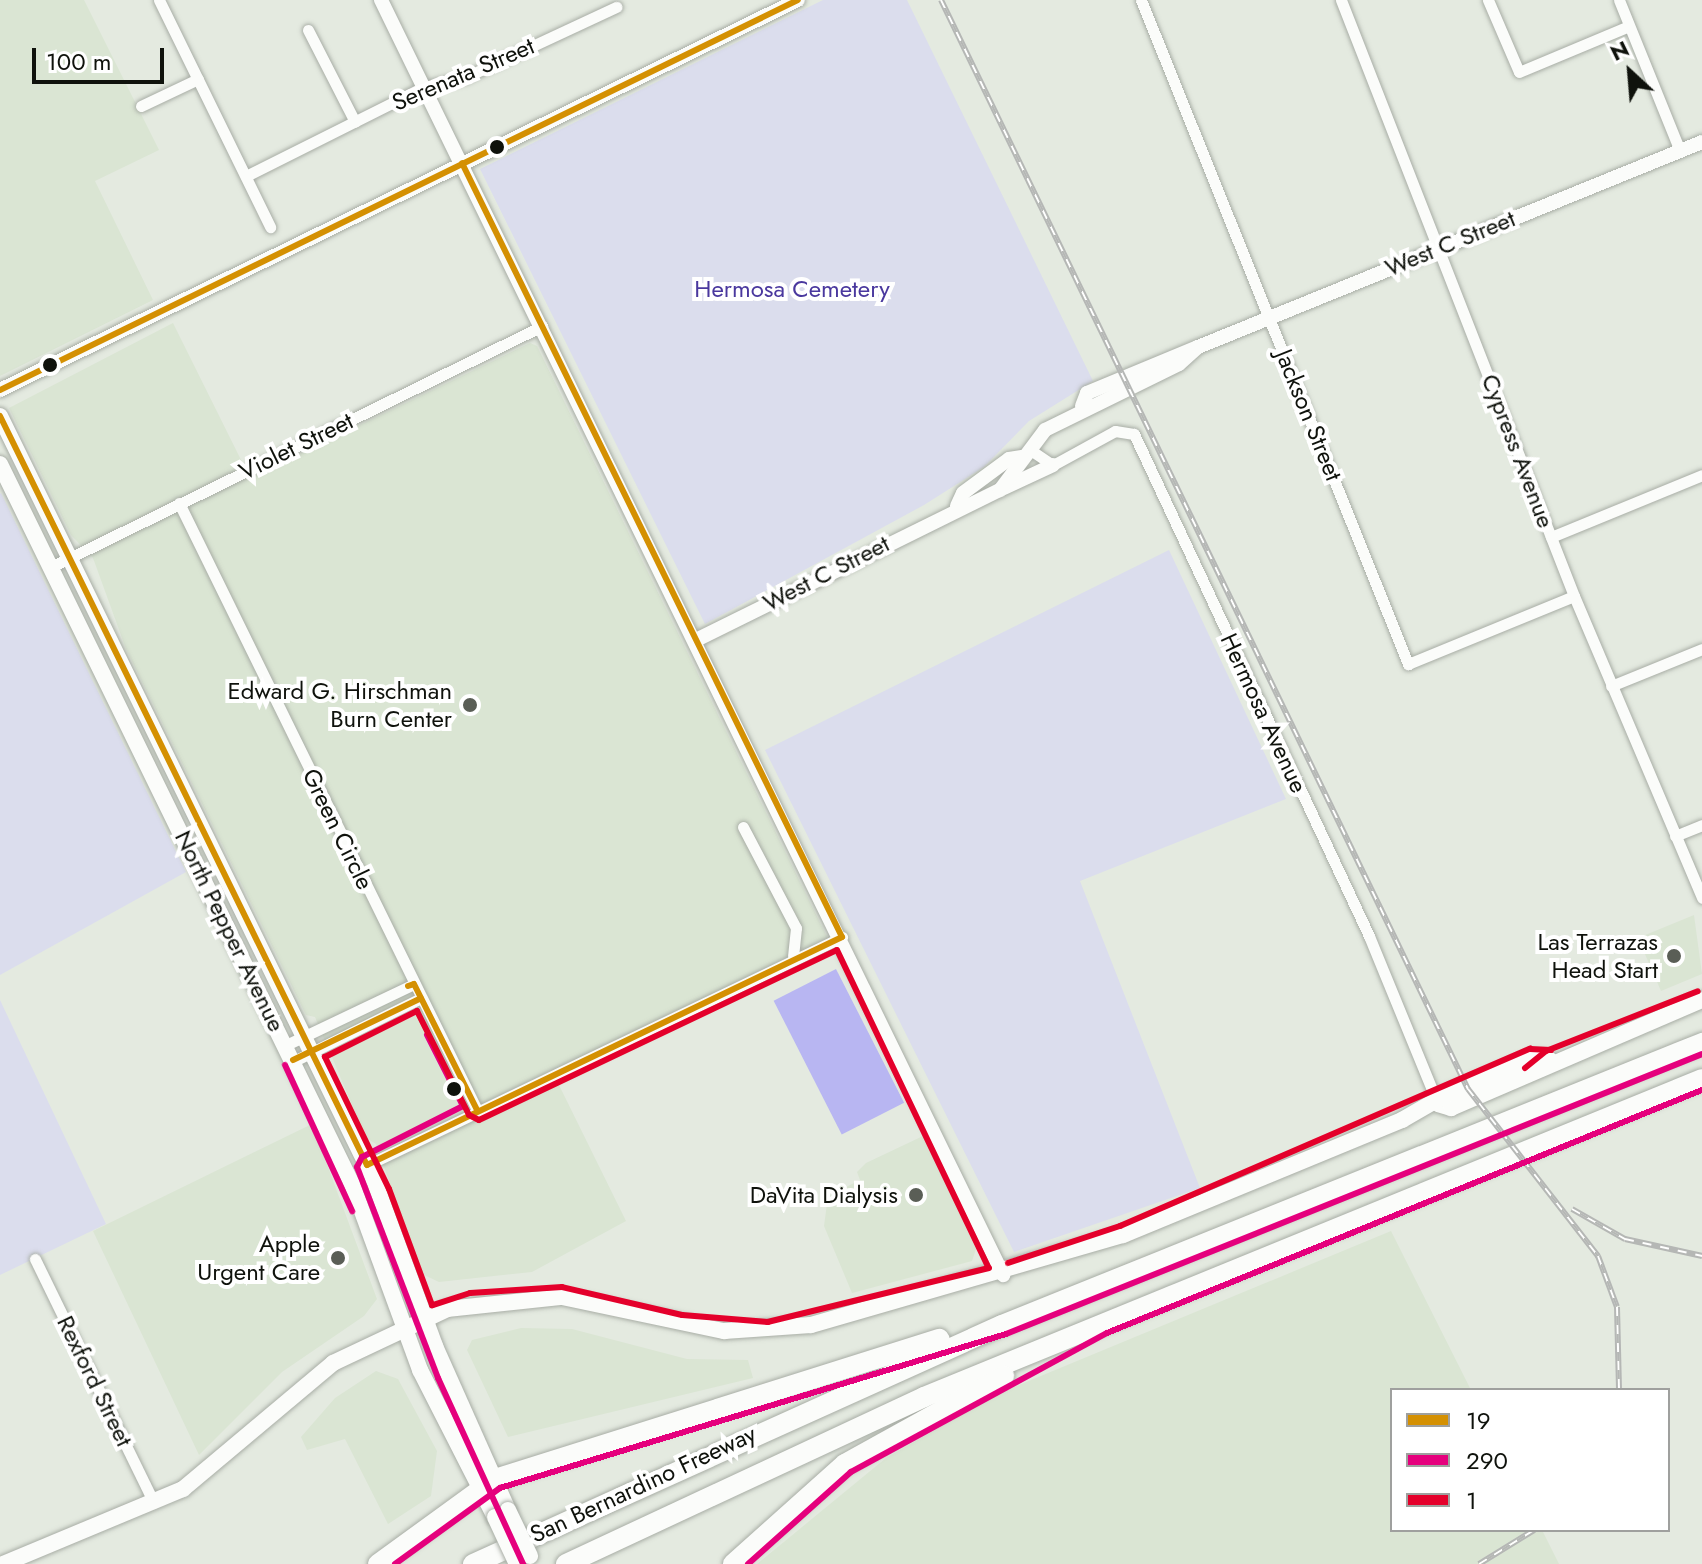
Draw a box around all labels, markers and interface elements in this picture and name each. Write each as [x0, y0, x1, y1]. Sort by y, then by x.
street label: Serenata Street [388, 31, 538, 117]
scale bar [36, 32, 168, 82]
north arrow [1590, 32, 1670, 112]
text: N [1605, 32, 1634, 69]
text: 100 m [46, 44, 112, 79]
unlabelled marker [489, 139, 505, 155]
street label: West C Street [1381, 204, 1519, 282]
park label: Hermosa Cemetery [694, 275, 890, 303]
street label: Jackson Street [1270, 345, 1348, 485]
unlabelled marker [42, 357, 58, 373]
street label: Cypress Avenue [1475, 370, 1561, 532]
street label: Violet Street [234, 406, 358, 486]
street label: West C Street [758, 529, 894, 617]
street label: Hermosa Avenue [1214, 629, 1314, 797]
place label: Edward G. Hirschman Burn Center [228, 677, 452, 733]
marker: Edward G. Hirschman Burn Center [459, 694, 481, 716]
street label: Green Circle [296, 764, 380, 894]
street label: North Pepper Avenue [169, 826, 291, 1036]
place label: Las Terrazas Head Start [1537, 928, 1658, 984]
marker: Las Terrazas Head Start [1665, 947, 1683, 965]
unlabelled marker [446, 1081, 462, 1097]
place label: DaVita Dialysis [750, 1181, 898, 1209]
marker: DaVita Dialysis [905, 1184, 927, 1206]
place label: Apple Urgent Care [197, 1230, 320, 1286]
marker: Apple Urgent Care [327, 1247, 349, 1269]
street label: Rexford Street [51, 1311, 139, 1451]
legend [1390, 1388, 1670, 1532]
text: 19 [1466, 1403, 1491, 1438]
street label: San Bernardino Freeway [526, 1419, 760, 1549]
text: 290 [1466, 1443, 1508, 1478]
text: 1 [1466, 1483, 1477, 1518]

